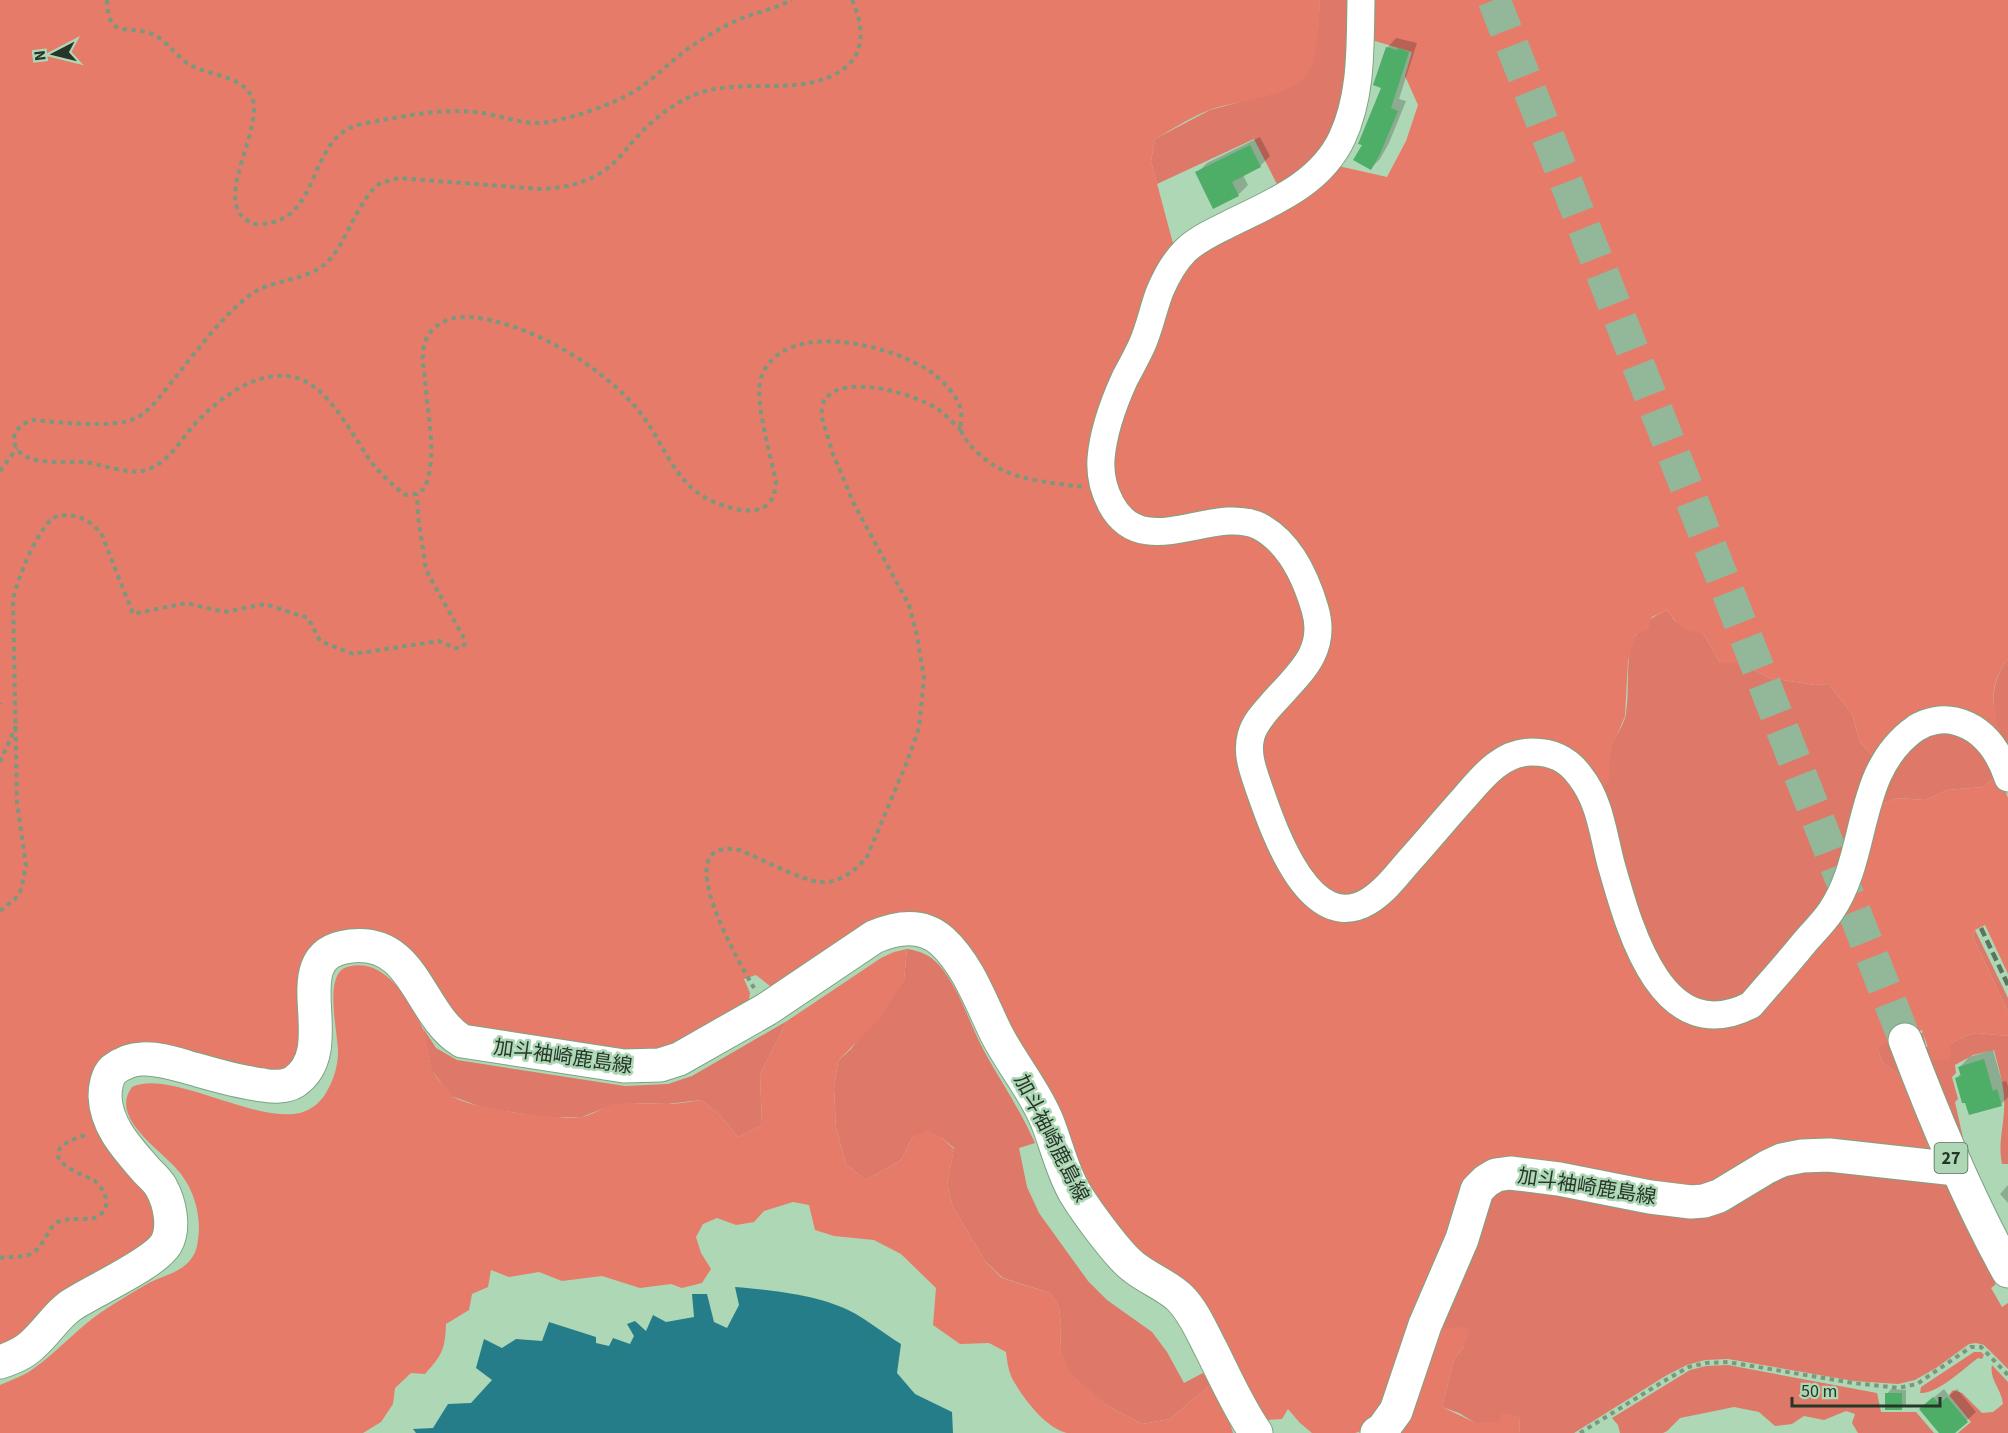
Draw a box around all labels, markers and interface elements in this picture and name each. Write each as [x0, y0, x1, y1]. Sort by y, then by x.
north arrow [24, 24, 84, 84]
text: N [29, 49, 52, 62]
street label: 加斗袖崎鹿島線 [492, 1033, 634, 1081]
street label: 加斗袖崎鹿島線 [1007, 1070, 1095, 1207]
road number: 27 [1934, 1143, 1968, 1173]
street label: 加斗袖崎鹿島線 [1516, 1162, 1658, 1212]
scale bar [1792, 1370, 1940, 1408]
text: 50 m [1801, 1379, 1837, 1404]

